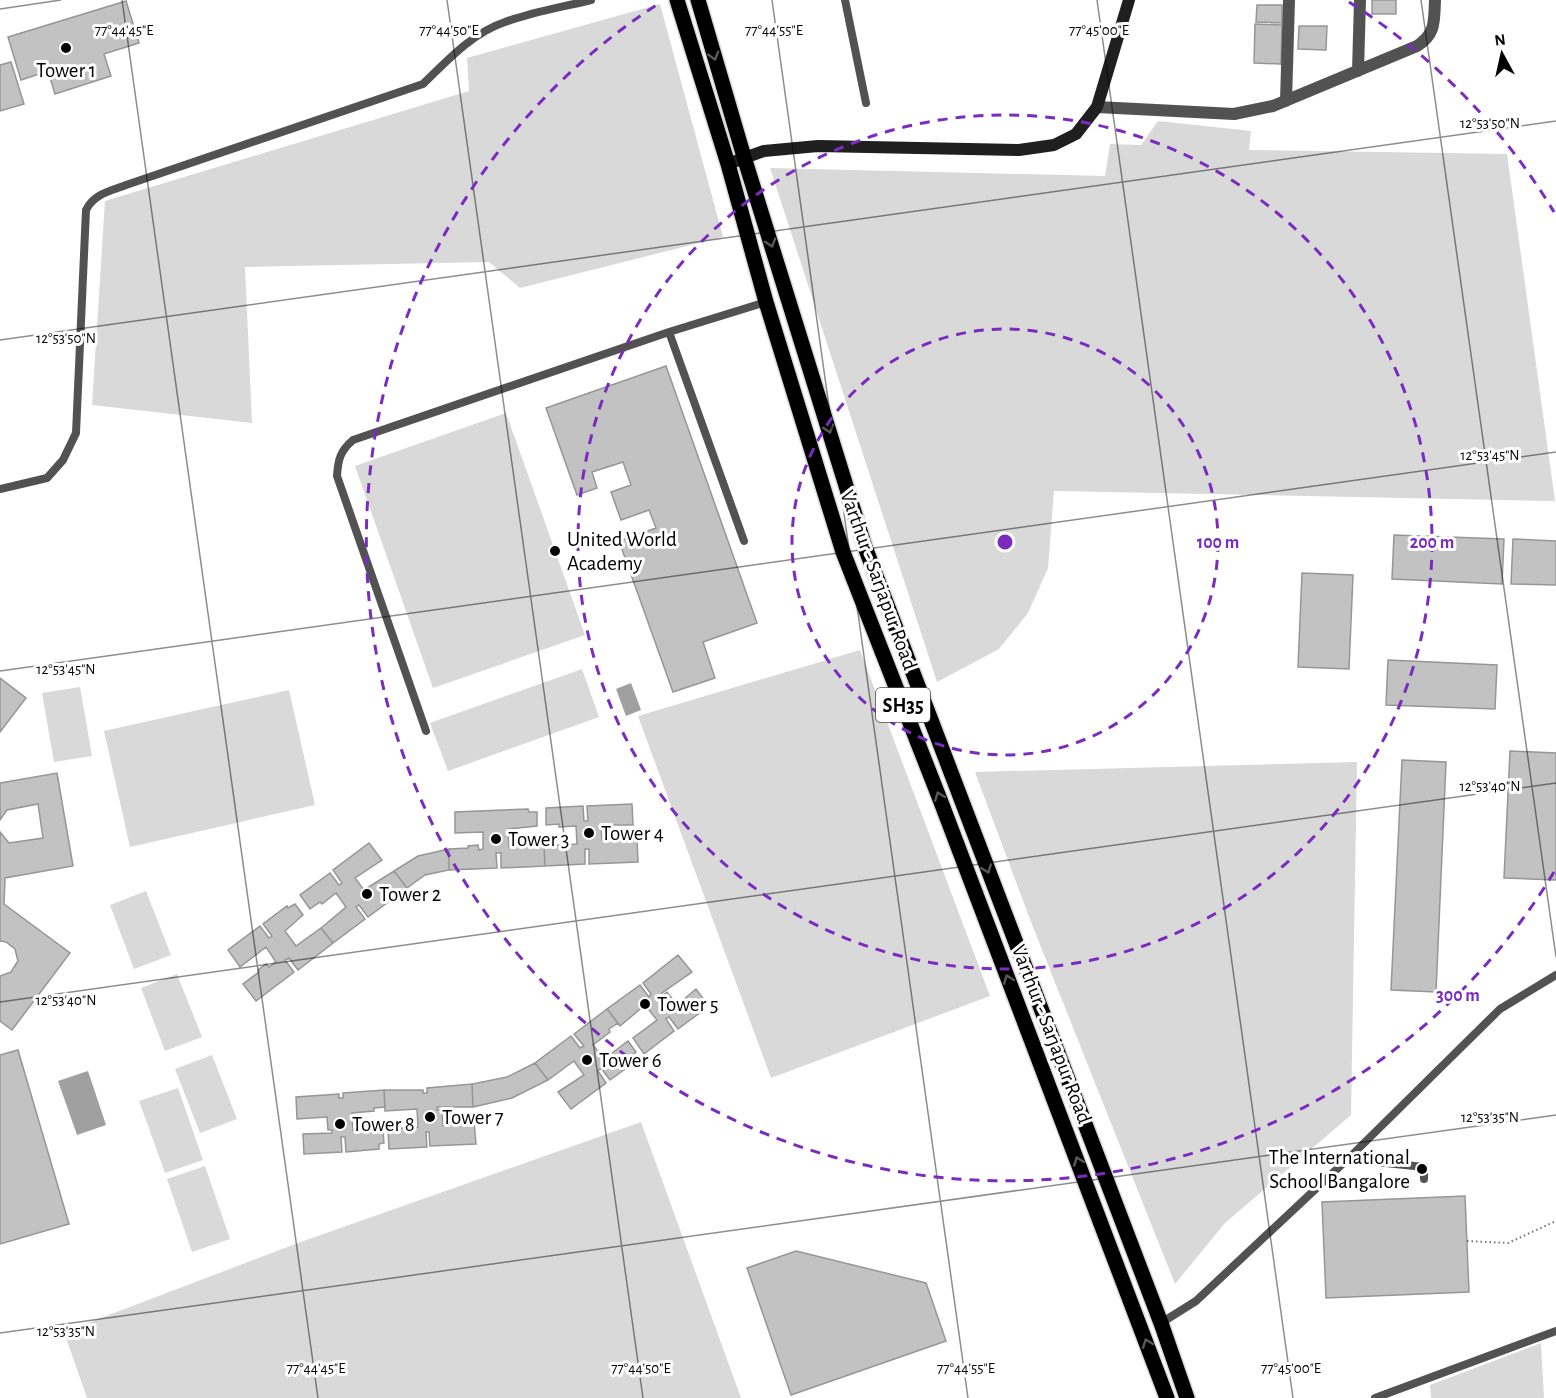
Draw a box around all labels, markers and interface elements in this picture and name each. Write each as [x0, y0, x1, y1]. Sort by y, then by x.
text: 77°44'45"E [95, 23, 153, 38]
text: 77°44'50"E [419, 23, 479, 38]
text: 77°44'55"E [745, 23, 803, 38]
text: 77°45'00"E [1069, 23, 1129, 38]
north arrow [1472, 24, 1532, 84]
text: N [1493, 31, 1507, 49]
marker: Tower 1 [59, 41, 73, 55]
one-way arrow [707, 51, 720, 61]
place label: Tower 1 [36, 60, 96, 81]
text: 12°53'50"N [1460, 116, 1520, 131]
one-way arrow [764, 237, 776, 248]
text: 12°53'50"N [36, 331, 96, 346]
one-way arrow [822, 423, 834, 434]
text: 12°53'45"N [1460, 448, 1520, 463]
street label: Varthur - Sarjapur Road [836, 488, 921, 673]
place label: United World Academy [567, 529, 677, 574]
centre of rings [995, 532, 1015, 552]
text: 100 m [1197, 534, 1239, 552]
text: 200 m [1410, 534, 1454, 552]
marker: United World Academy [548, 544, 562, 558]
text: 12°53'45"N [36, 662, 96, 677]
road number: SH35 [876, 688, 930, 722]
text: 12°53'40"N [1460, 779, 1520, 794]
one-way arrow [934, 792, 946, 803]
place label: Tower 4 [601, 823, 664, 844]
marker: Tower 4 [582, 826, 596, 840]
place label: Tower 3 [508, 829, 569, 850]
marker: Tower 3 [489, 832, 503, 846]
one-way arrow [980, 863, 992, 874]
place label: Tower 2 [379, 884, 441, 905]
marker: Tower 2 [360, 887, 374, 901]
street label: Varthur - Sarjapur Road [1008, 942, 1095, 1127]
one-way arrow [1003, 974, 1016, 984]
text: 300 m [1436, 987, 1480, 1005]
text: 12°53'40"N [36, 993, 96, 1008]
place label: Tower 5 [657, 994, 719, 1015]
marker: Tower 5 [638, 997, 652, 1011]
place label: Tower 6 [599, 1050, 662, 1071]
marker: Tower 6 [580, 1053, 594, 1067]
place label: Tower 7 [442, 1107, 504, 1128]
marker: Tower 7 [423, 1110, 437, 1124]
text: 12°53'35"N [1461, 1110, 1519, 1125]
place label: Tower 8 [352, 1114, 415, 1135]
marker: Tower 8 [333, 1117, 347, 1131]
place label: The International School Bangalore [1269, 1147, 1410, 1192]
one-way arrow [1073, 1156, 1085, 1167]
marker: The International School Bangalore [1415, 1162, 1429, 1176]
text: 12°53'35"N [37, 1324, 95, 1339]
one-way arrow [1142, 1338, 1155, 1349]
text: 77°44'45"E [287, 1361, 345, 1376]
text: 77°44'50"E [611, 1361, 671, 1376]
text: 77°44'55"E [937, 1361, 995, 1376]
text: 77°45'00"E [1261, 1361, 1321, 1376]

